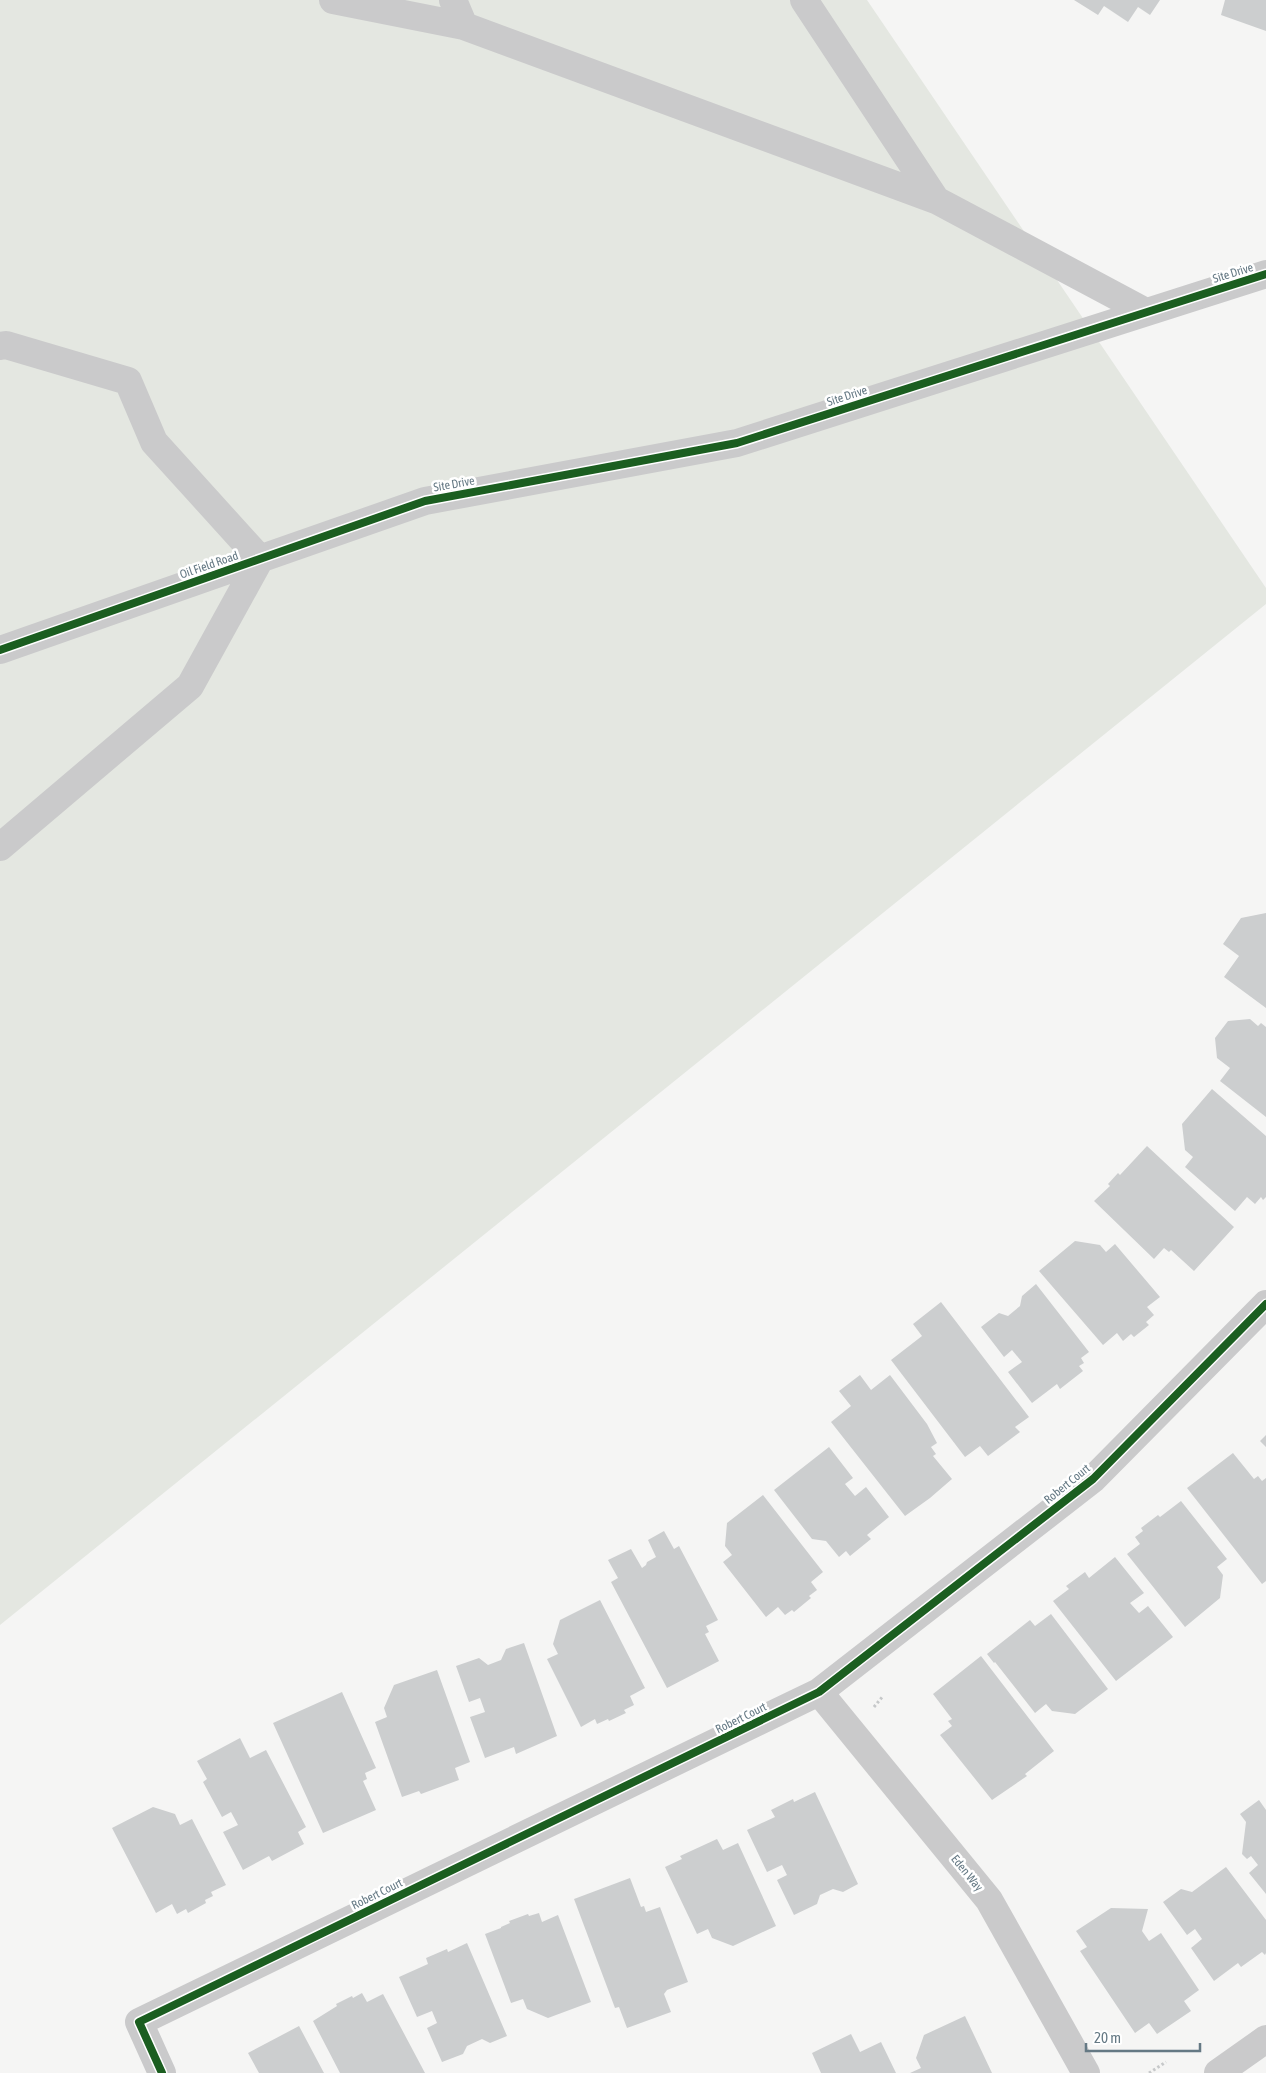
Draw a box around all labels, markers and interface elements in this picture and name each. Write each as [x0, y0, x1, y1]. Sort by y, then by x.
street label: Site Drive [1211, 260, 1255, 286]
street label: Site Drive [825, 383, 869, 409]
street label: Site Drive [432, 474, 476, 494]
street label: Oil Field Road [178, 548, 240, 582]
street label: Robert Court [1041, 1461, 1093, 1507]
street label: Robert Court [713, 1699, 769, 1736]
street label: Eden Way [948, 1852, 986, 1894]
street label: Robert Court [349, 1875, 405, 1912]
scale bar [1086, 2020, 1200, 2052]
text: 20 m [1094, 2029, 1121, 2046]

